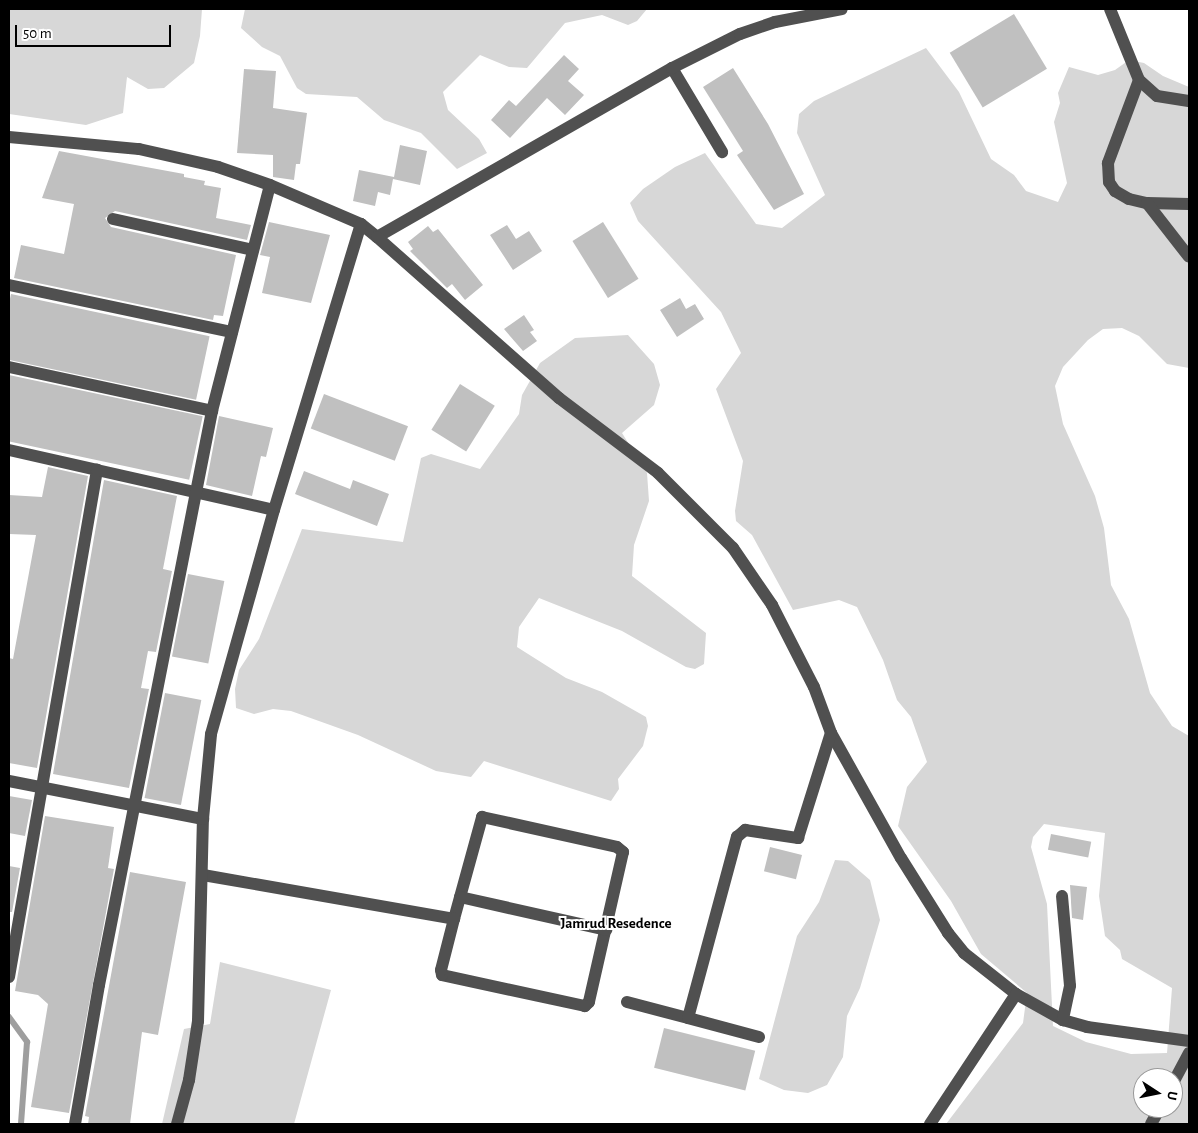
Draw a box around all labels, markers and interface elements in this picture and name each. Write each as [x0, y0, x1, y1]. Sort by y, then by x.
scale bar [18, 15, 174, 47]
text: 50 m [23, 26, 52, 41]
district label: Jamrud Resedence [560, 915, 672, 933]
north arrow [1133, 1068, 1183, 1118]
text: U [1164, 1090, 1179, 1101]

